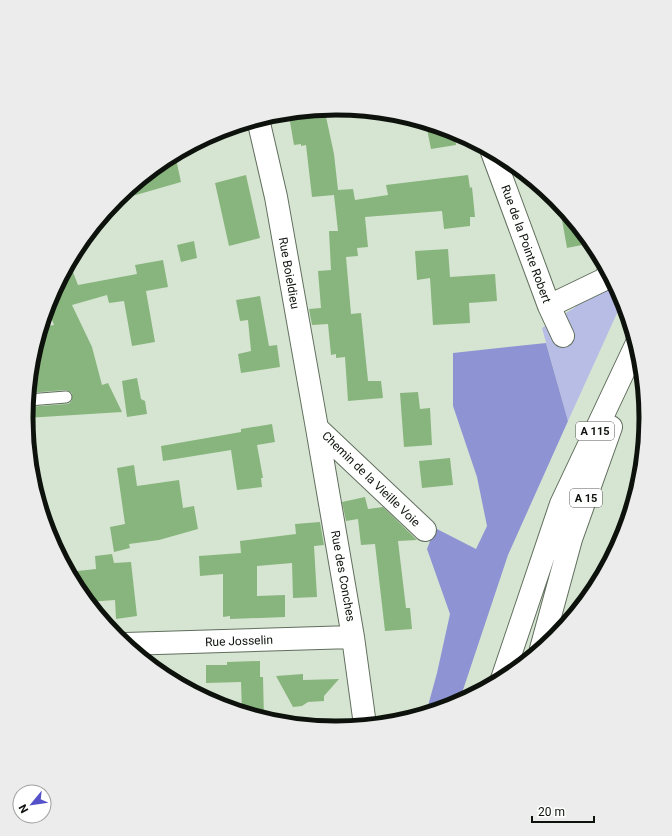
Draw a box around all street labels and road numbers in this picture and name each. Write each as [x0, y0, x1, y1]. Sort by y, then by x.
street label: Rue de la Pointe Robert [498, 183, 554, 305]
street label: Rue Boieldieu [276, 236, 302, 310]
road number: A 115 [576, 422, 614, 440]
street label: Chemin de la Vieille Voie [319, 429, 423, 529]
road number: A 15 [570, 489, 602, 507]
street label: Rue des Conches [328, 529, 358, 623]
street label: Rue Josselin [205, 633, 273, 649]

